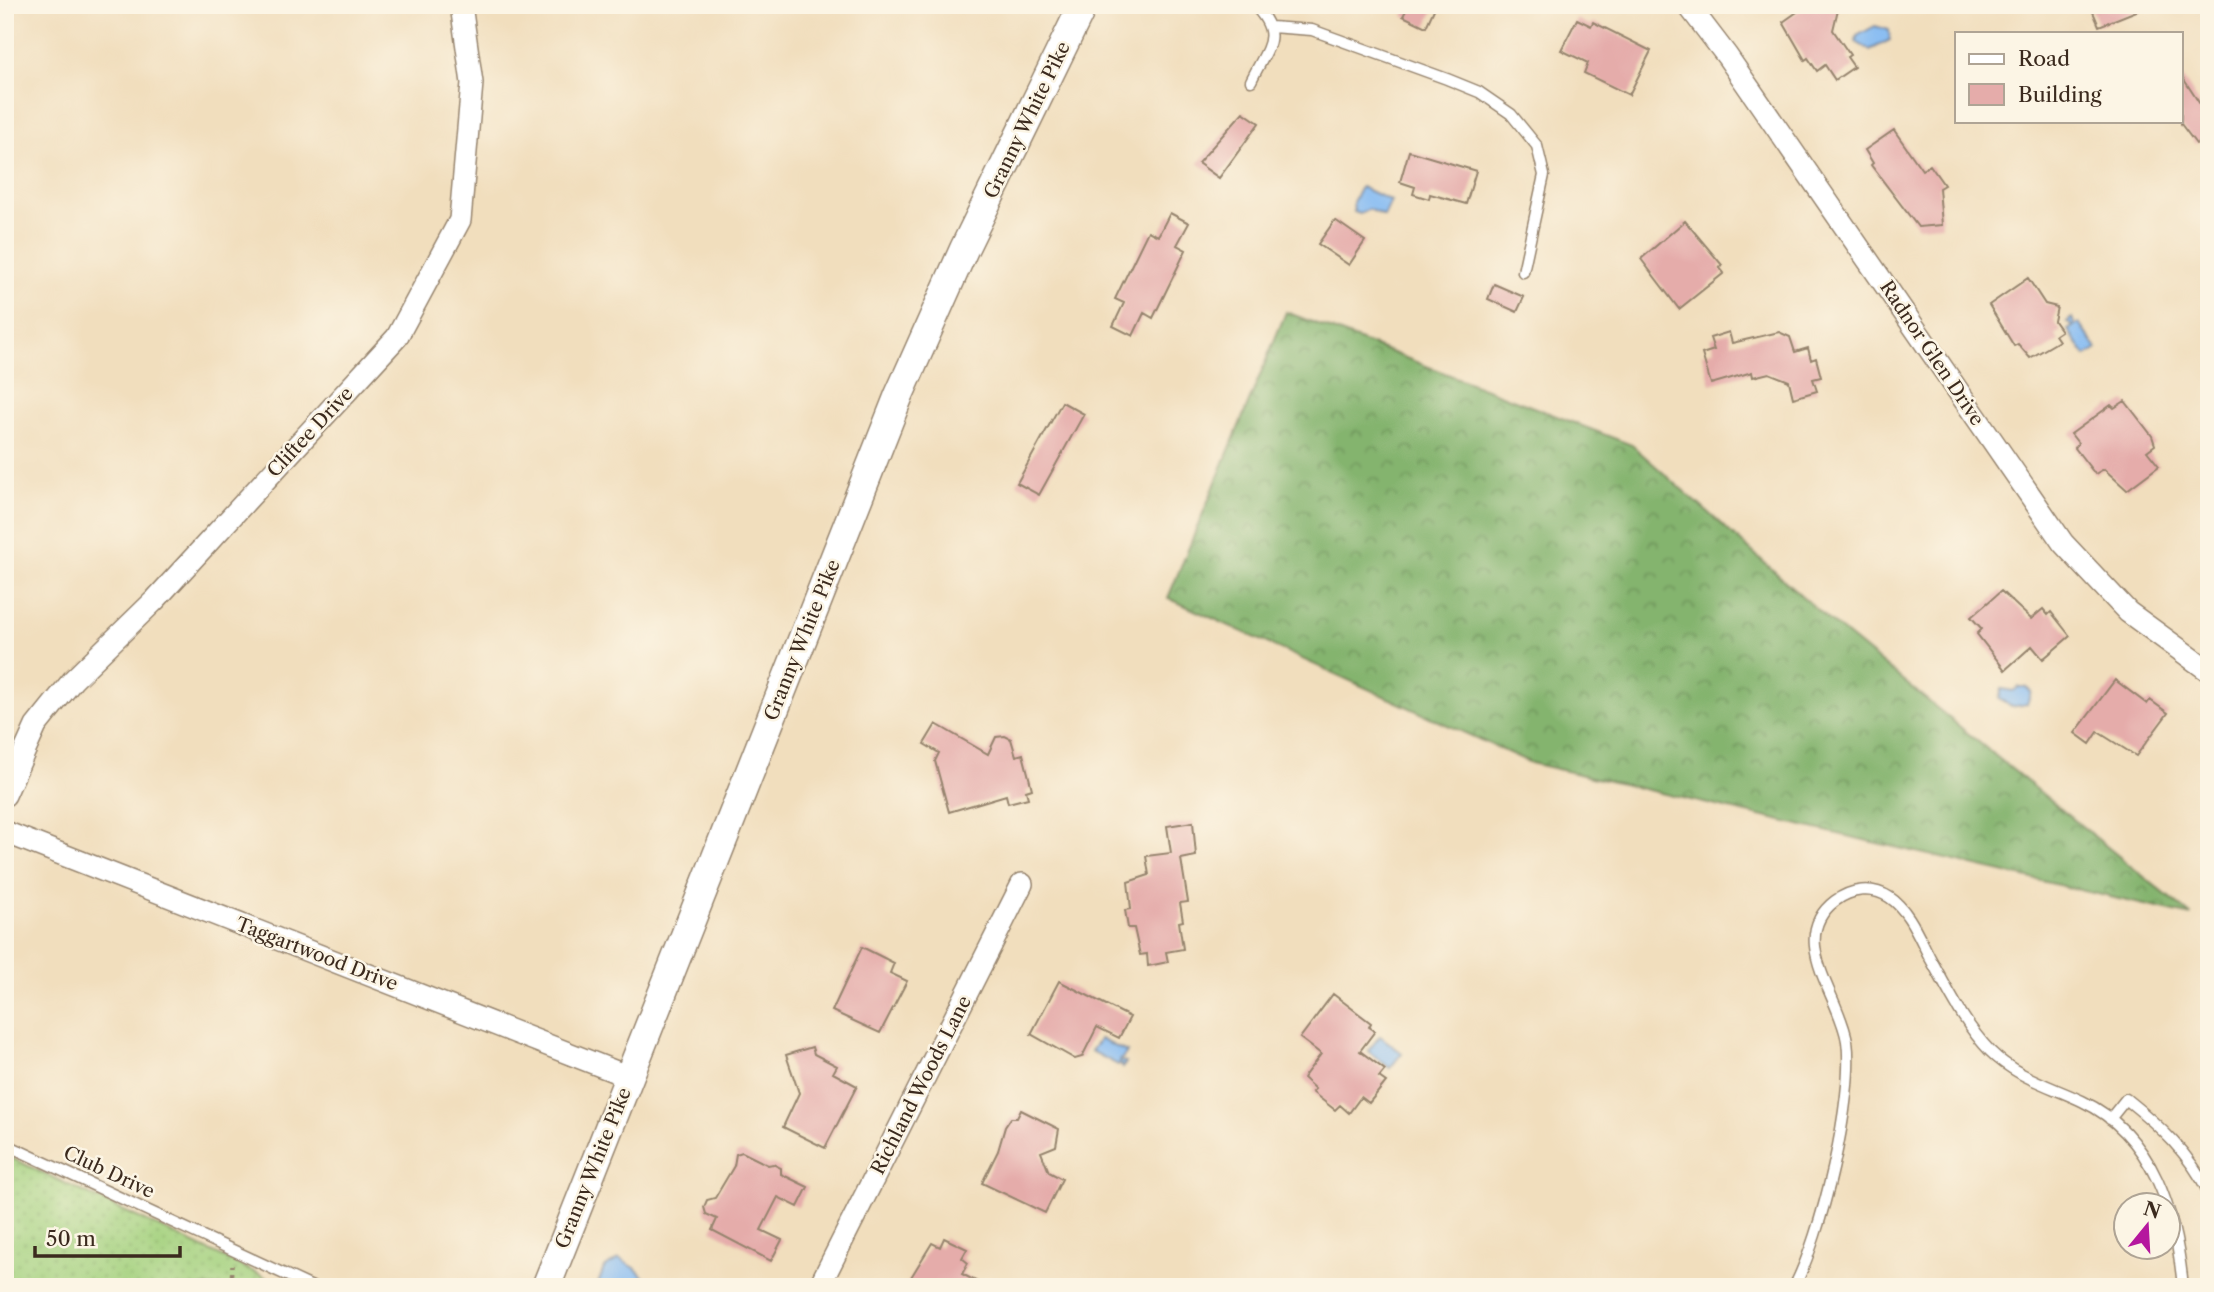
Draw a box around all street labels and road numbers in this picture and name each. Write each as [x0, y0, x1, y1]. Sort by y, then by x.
street label: Granny White Pike [979, 38, 1075, 202]
street label: Radnor Glen Drive [1875, 276, 1989, 430]
street label: Cliftee Drive [262, 382, 358, 482]
street label: Granny White Pike [759, 556, 845, 724]
street label: Taggartwood Drive [233, 913, 401, 995]
street label: Richland Woods Lane [866, 992, 976, 1178]
street label: Granny White Pike [550, 1084, 636, 1252]
street label: Club Drive [60, 1141, 158, 1203]

